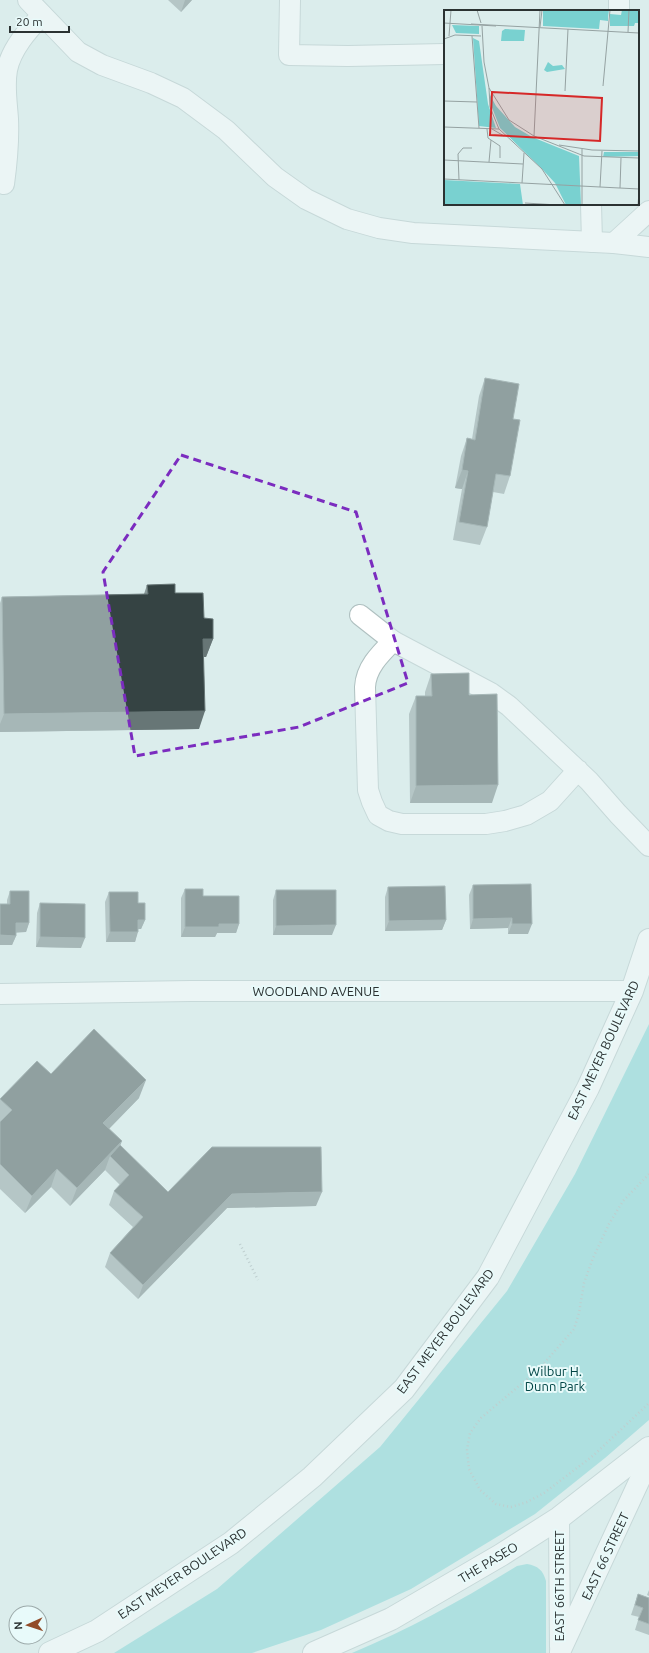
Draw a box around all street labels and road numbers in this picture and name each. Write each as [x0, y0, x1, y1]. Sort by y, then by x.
street label: EAST MEYER BOULEVARD [565, 978, 641, 1122]
street label: WOODLAND AVENUE [253, 984, 380, 998]
street label: EAST MEYER BOULEVARD [394, 1266, 496, 1396]
street label: EAST 66 STREET [579, 1510, 631, 1602]
street label: EAST MEYER BOULEVARD [115, 1525, 249, 1621]
street label: EAST 66TH STREET [552, 1530, 566, 1642]
street label: THE PASEO [456, 1539, 520, 1585]

